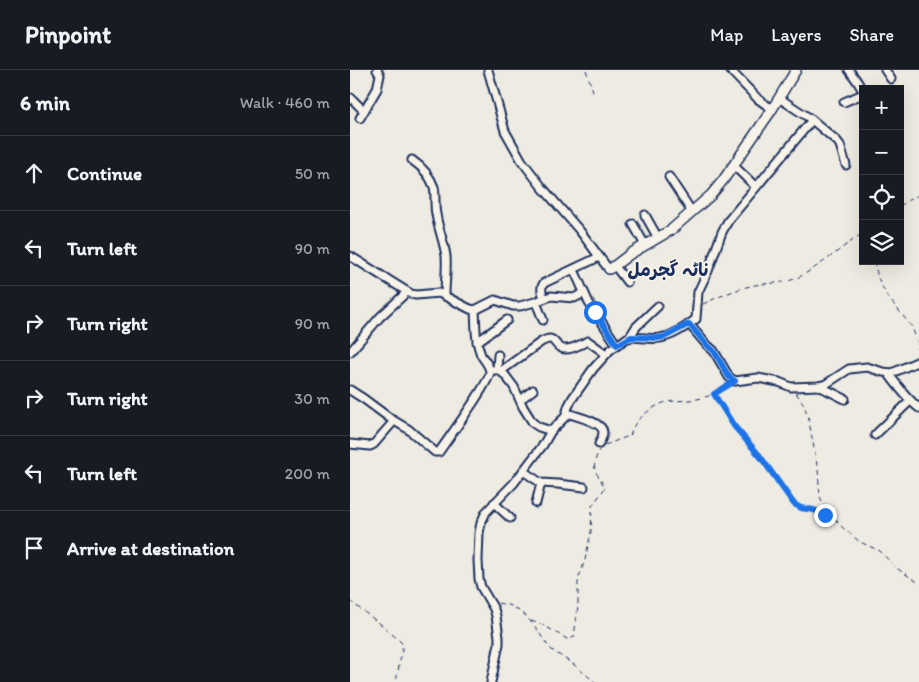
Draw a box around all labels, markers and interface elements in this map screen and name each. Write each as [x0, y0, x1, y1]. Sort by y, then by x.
text: Pinpoint [25, 20, 111, 49]
text: Map [710, 24, 743, 46]
text: Layers [771, 24, 821, 46]
text: Share [849, 24, 894, 46]
map controls [859, 85, 904, 265]
button: + [859, 85, 904, 130]
text: 6 min [20, 90, 70, 115]
text: Walk · 460 m [240, 93, 330, 112]
button: − [859, 130, 904, 175]
icon: ahead [20, 159, 48, 187]
text: Continue [67, 162, 142, 185]
text: 50 m [295, 164, 330, 183]
button: locate [859, 175, 904, 220]
button: layers [859, 220, 904, 265]
icon: left [20, 234, 48, 262]
text: Turn left [67, 237, 137, 260]
text: 90 m [295, 239, 330, 258]
district label: ناٹہ گجرمل [628, 259, 709, 281]
route start [584, 301, 607, 324]
icon: right [20, 309, 48, 337]
text: Turn right [67, 312, 148, 335]
text: 90 m [295, 314, 330, 333]
icon: right [20, 384, 48, 412]
text: Turn right [67, 387, 148, 410]
text: 30 m [294, 389, 330, 408]
icon: left [20, 459, 48, 487]
text: Turn left [67, 462, 137, 485]
text: 200 m [285, 464, 330, 483]
route end [814, 504, 837, 527]
icon: arrive [20, 534, 48, 562]
text: Arrive at destination [67, 537, 234, 560]

